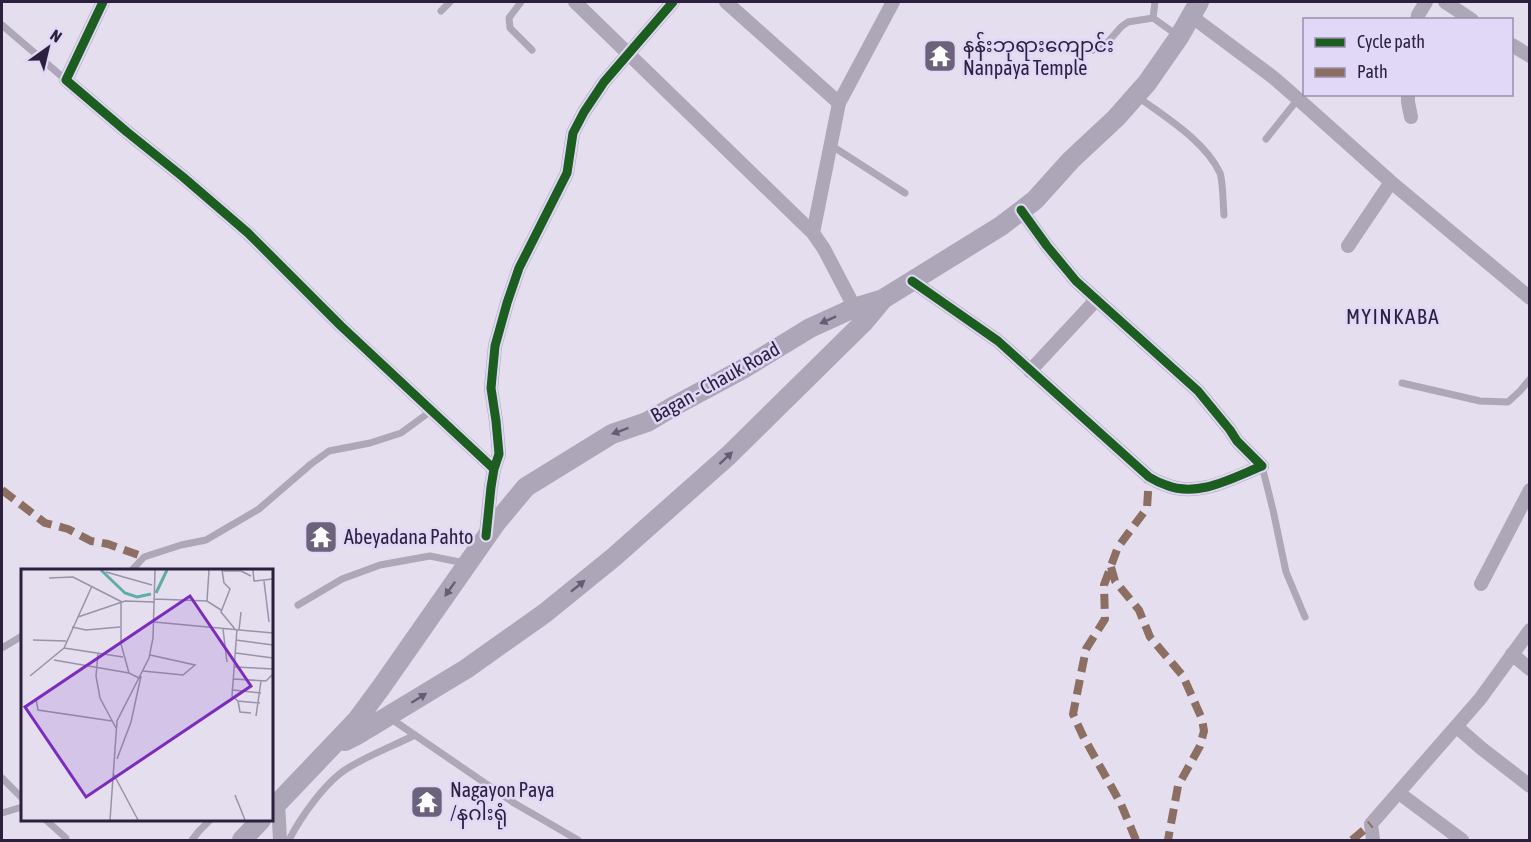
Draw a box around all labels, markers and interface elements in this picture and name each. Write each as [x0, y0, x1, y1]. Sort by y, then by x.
north arrow [18, 18, 78, 78]
legend [1303, 18, 1513, 96]
text: N [47, 25, 65, 46]
place label: နန်းဘုရားကျောင်း Nanpaya Temple [963, 31, 1114, 79]
text: Cycle path [1357, 31, 1425, 52]
temple icon: နန်းဘုရားကျောင်း Nanpaya Temple [922, 38, 958, 74]
text: Path [1357, 61, 1388, 82]
district label: MYINKABA [1346, 304, 1440, 328]
one-way arrow [819, 315, 837, 325]
street label: Bagan - Chauk Road [646, 337, 783, 426]
one-way arrow [611, 427, 629, 437]
one-way arrow [718, 451, 733, 465]
temple icon: Abeyadana Pahto [303, 519, 339, 555]
place label: Abeyadana Pahto [344, 525, 473, 548]
inset map [21, 569, 273, 821]
one-way arrow [570, 579, 586, 592]
one-way arrow [444, 581, 456, 597]
one-way arrow [411, 692, 427, 703]
place label: Nagayon Paya /နဂါးရုံ [450, 778, 555, 830]
temple icon: Nagayon Paya /နဂါးရုံ [409, 784, 445, 820]

